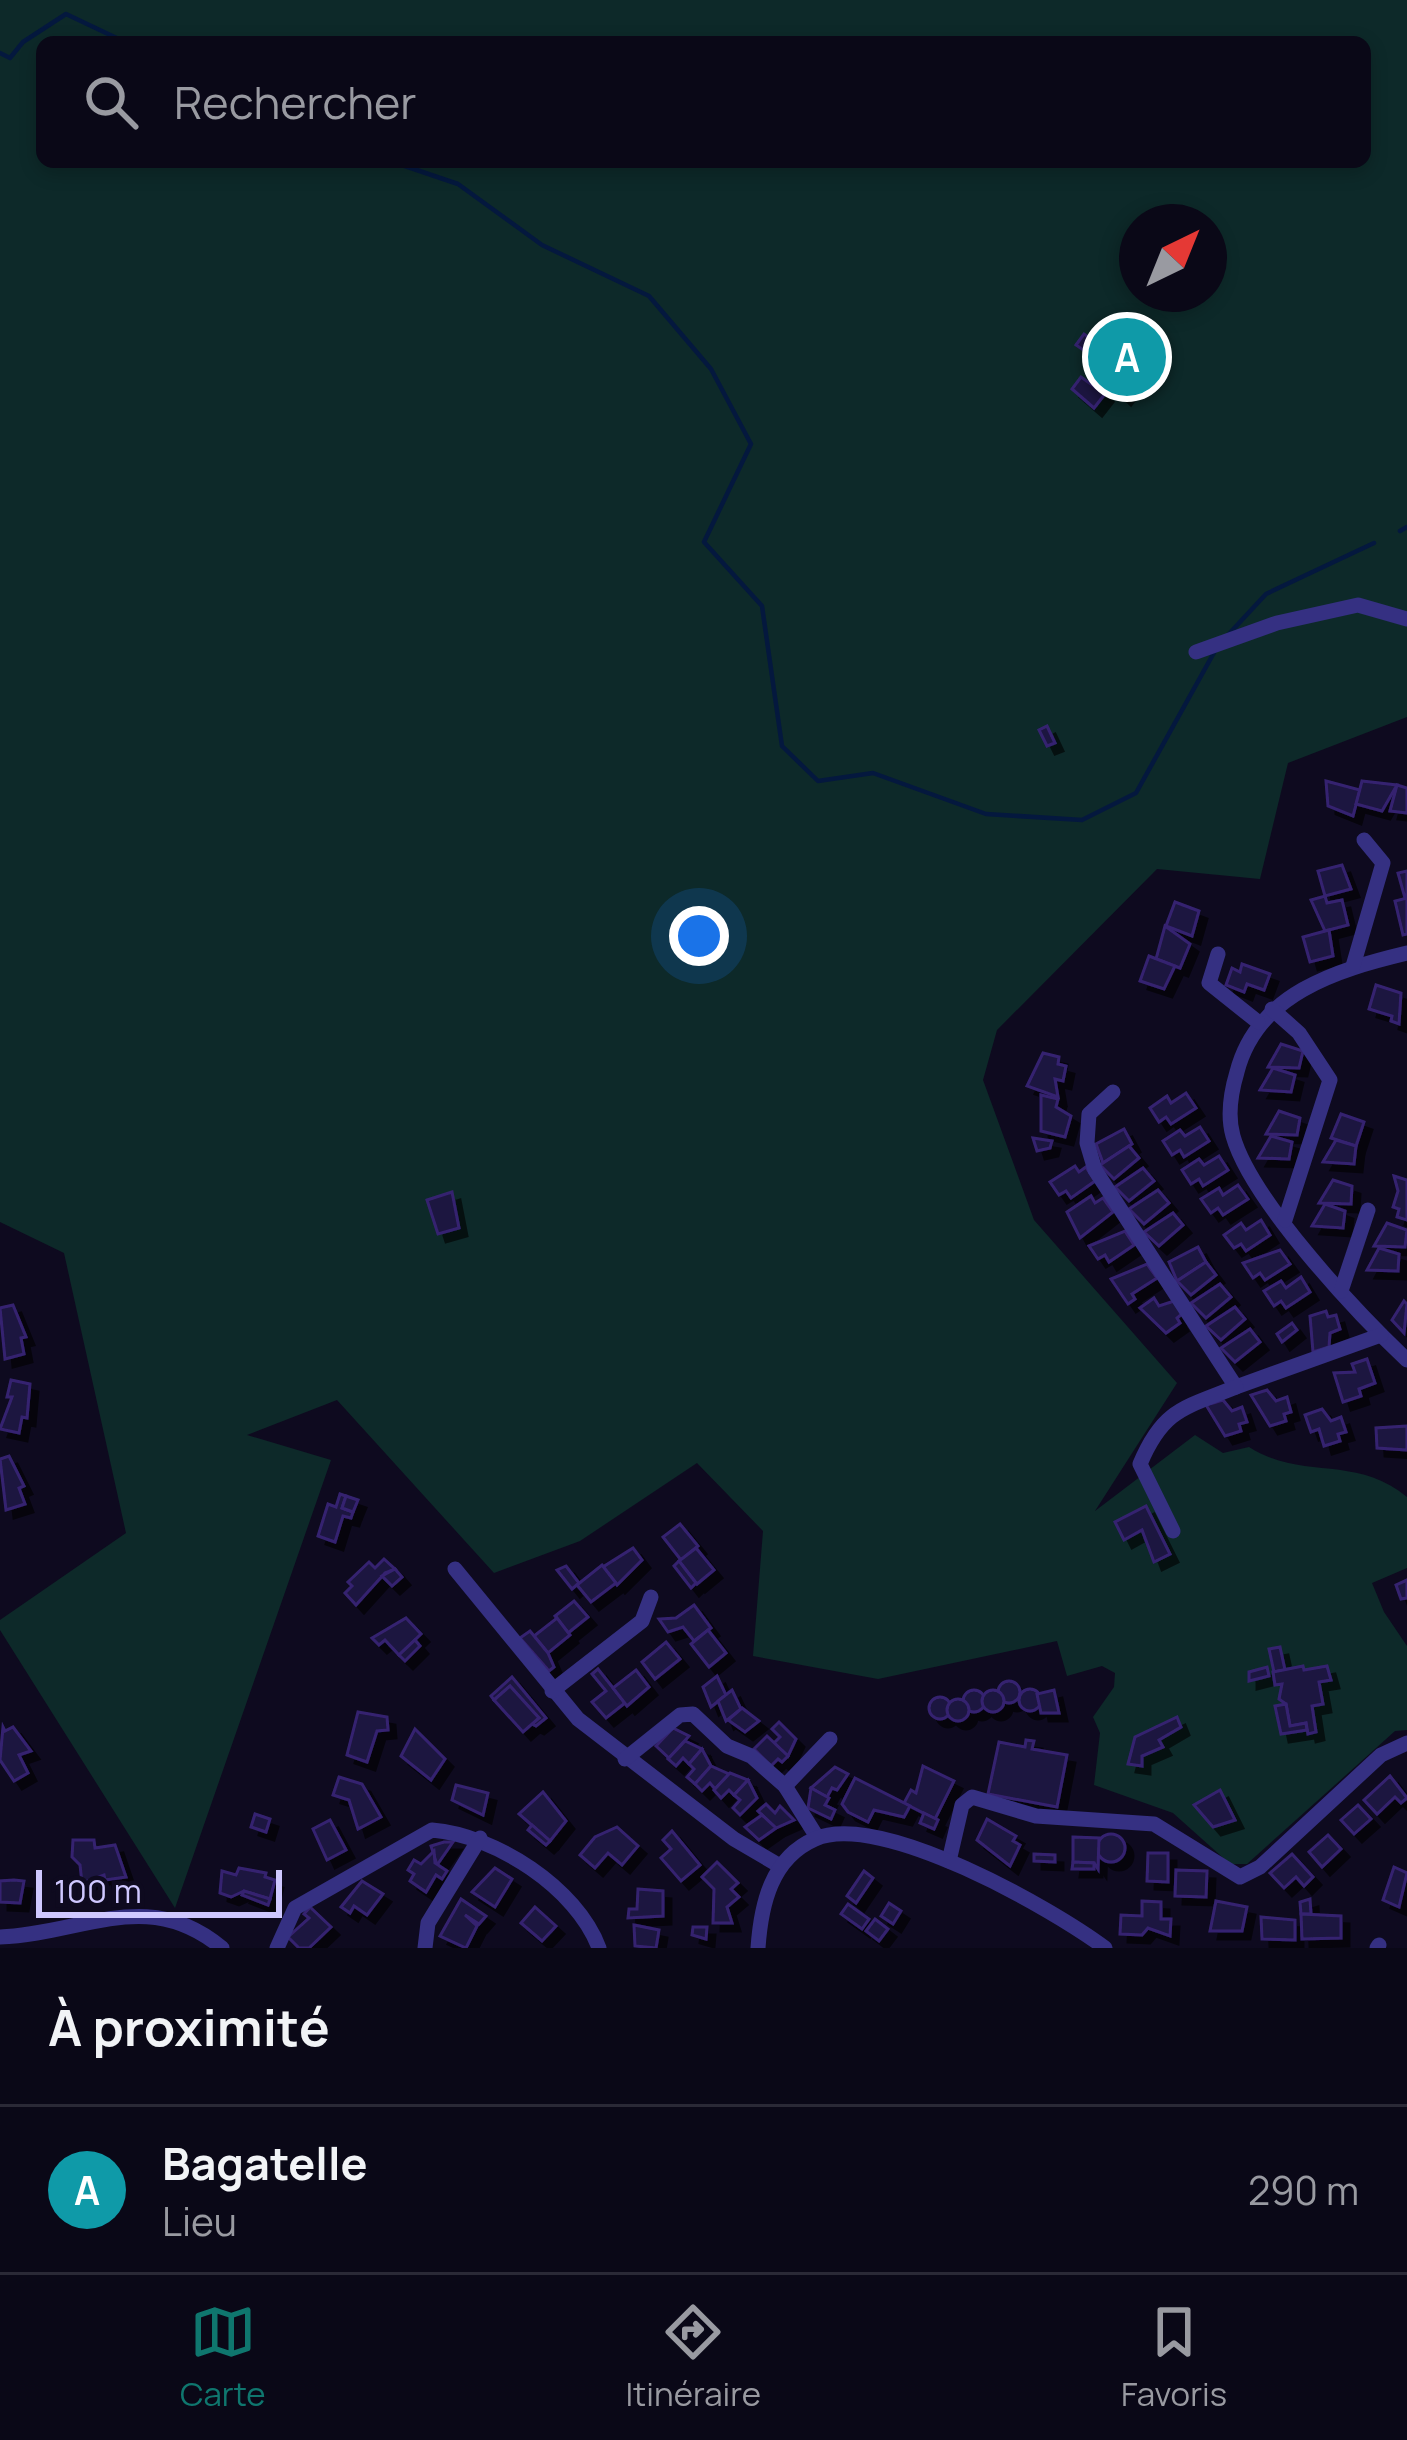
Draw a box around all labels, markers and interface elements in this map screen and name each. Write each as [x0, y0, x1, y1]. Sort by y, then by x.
search box [36, 36, 1371, 168]
icon: search [78, 69, 144, 135]
text: Rechercher [174, 71, 417, 133]
north arrow [1119, 204, 1227, 312]
pin: A [1088, 312, 1166, 402]
your location [669, 906, 729, 966]
scale bar [36, 1864, 282, 1917]
text: 100 m [54, 1868, 142, 1913]
text: À proximité [48, 1992, 330, 2061]
text: Bagatelle [162, 2132, 368, 2194]
text: A [74, 2163, 100, 2217]
text: 290 m [1248, 2163, 1359, 2217]
text: Lieu [162, 2194, 237, 2248]
tab: Carte [180, 2299, 266, 2416]
tab: Itinéraire [625, 2299, 761, 2416]
tab: Favoris [1121, 2299, 1227, 2416]

